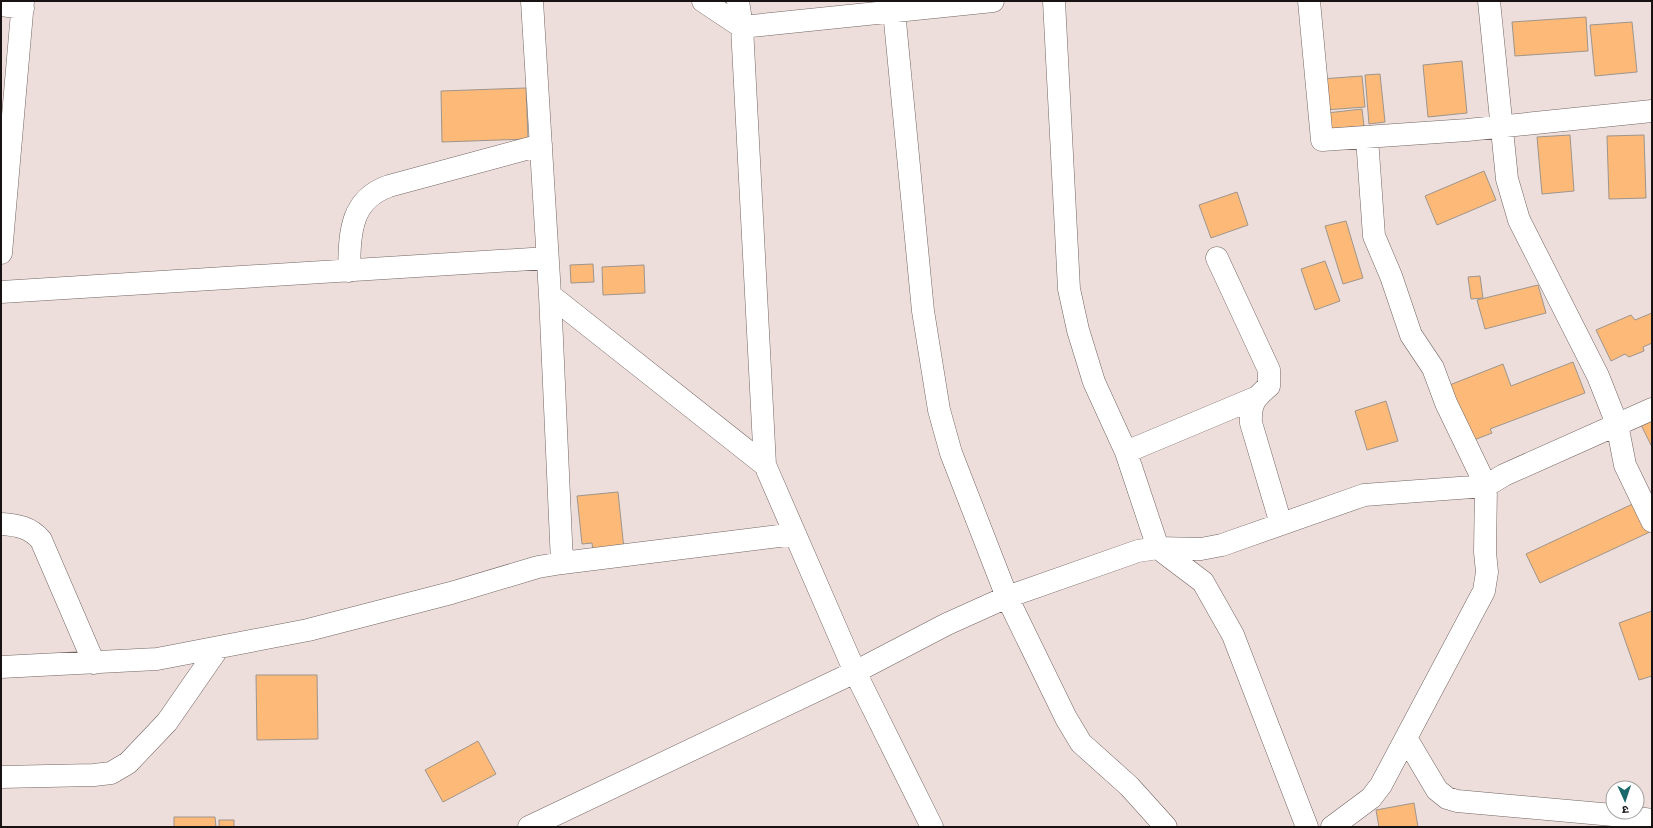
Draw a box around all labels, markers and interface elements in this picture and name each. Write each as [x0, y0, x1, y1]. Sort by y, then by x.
north arrow [1605, 780, 1645, 820]
text: उ [1621, 803, 1629, 817]

